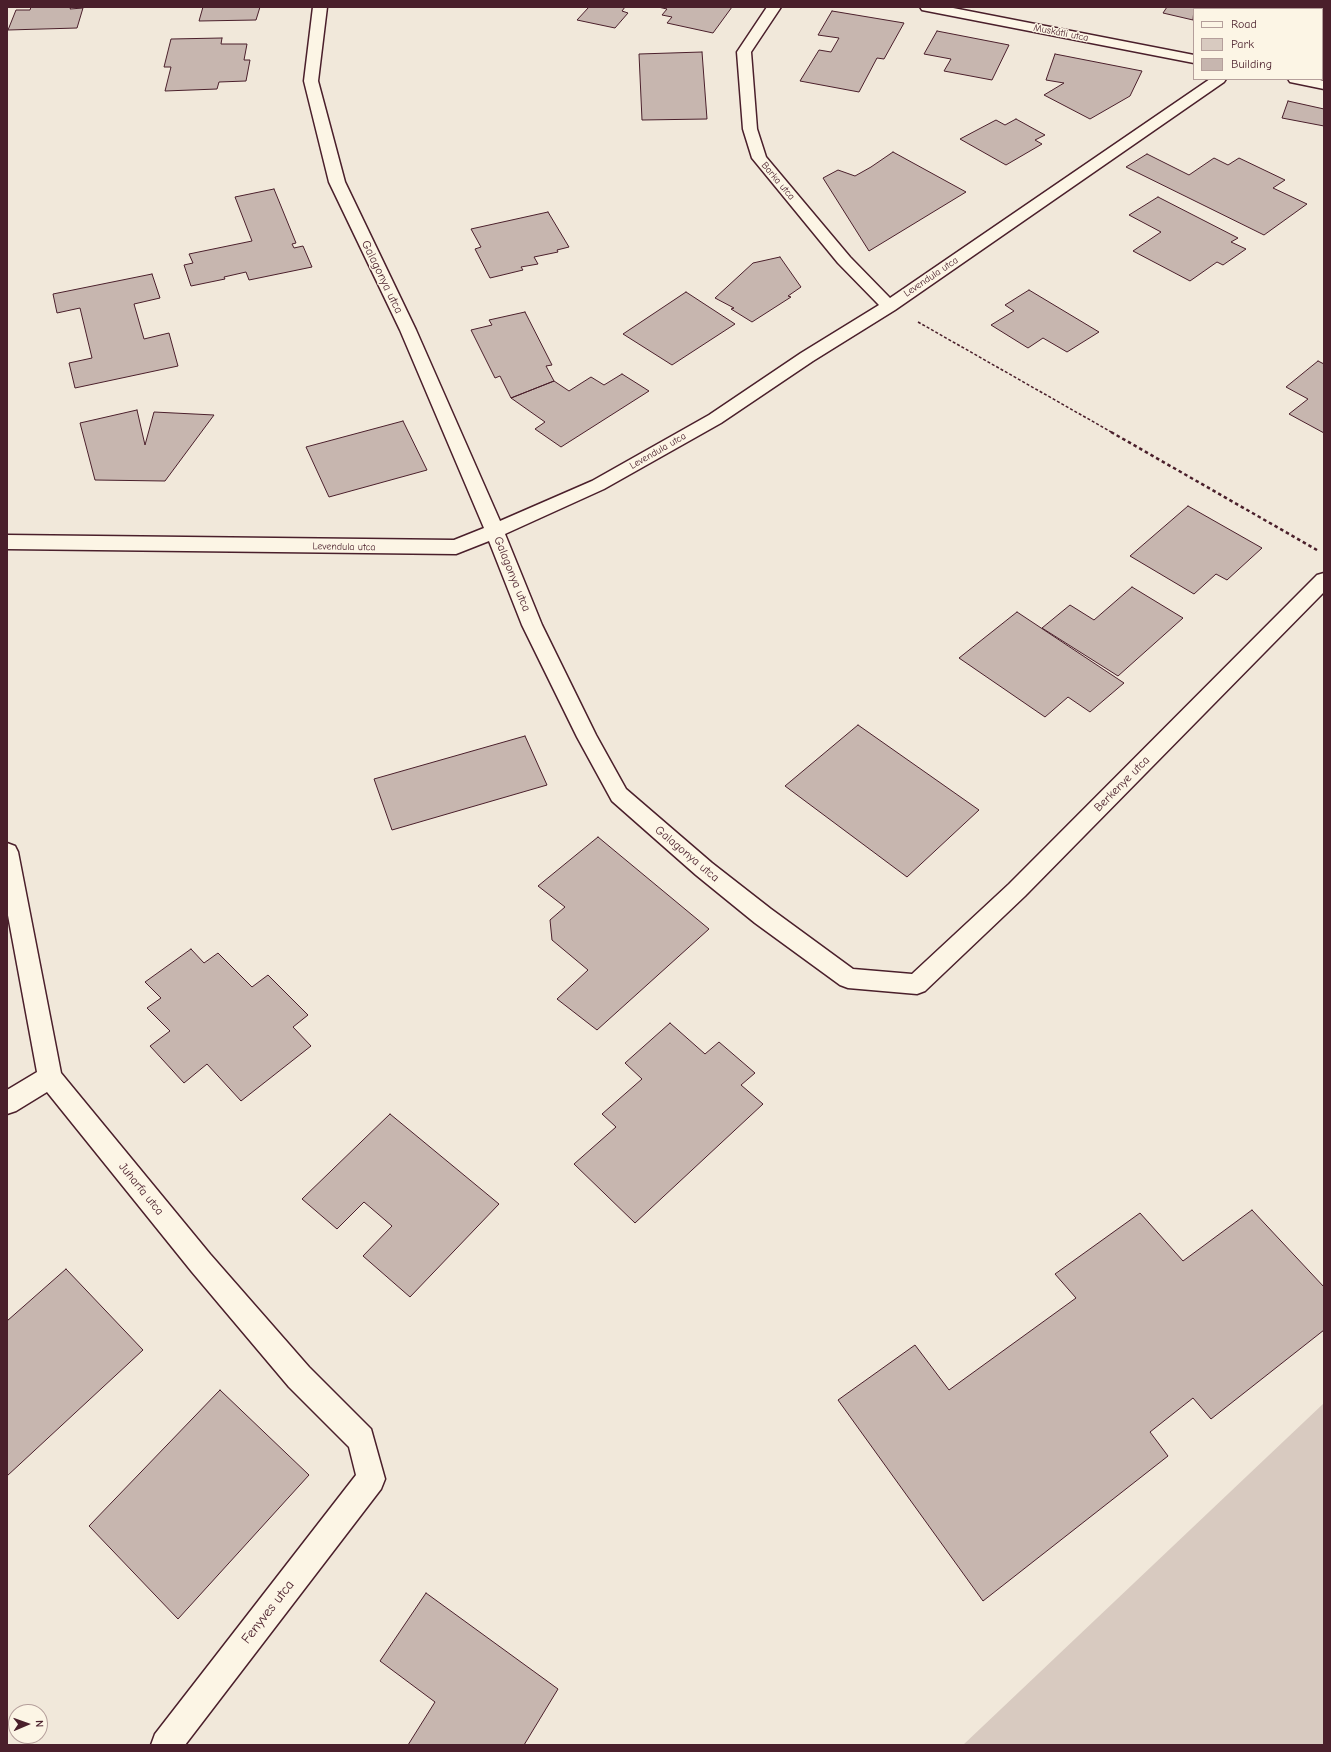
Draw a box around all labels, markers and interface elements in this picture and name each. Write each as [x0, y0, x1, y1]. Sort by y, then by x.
legend [1193, 8, 1323, 80]
text: Road [1231, 17, 1257, 31]
street label: Muskátli utca [1032, 22, 1090, 44]
text: Park [1231, 37, 1254, 51]
text: Building [1231, 57, 1272, 71]
street label: Barka utca [759, 159, 797, 203]
street label: Galagonya utca [358, 238, 406, 316]
street label: Levendula utca [901, 254, 961, 300]
street label: Levendula utca [628, 430, 688, 472]
street label: Galagonya utca [490, 534, 534, 614]
street label: Levendula utca [312, 540, 376, 554]
street label: Berkenye utca [1091, 753, 1153, 815]
street label: Galagonya utca [652, 823, 722, 885]
street label: Juharfa utca [115, 1160, 167, 1218]
street label: Fenyves utca [238, 1577, 298, 1647]
north arrow [8, 1704, 48, 1744]
text: N [33, 1720, 46, 1727]

